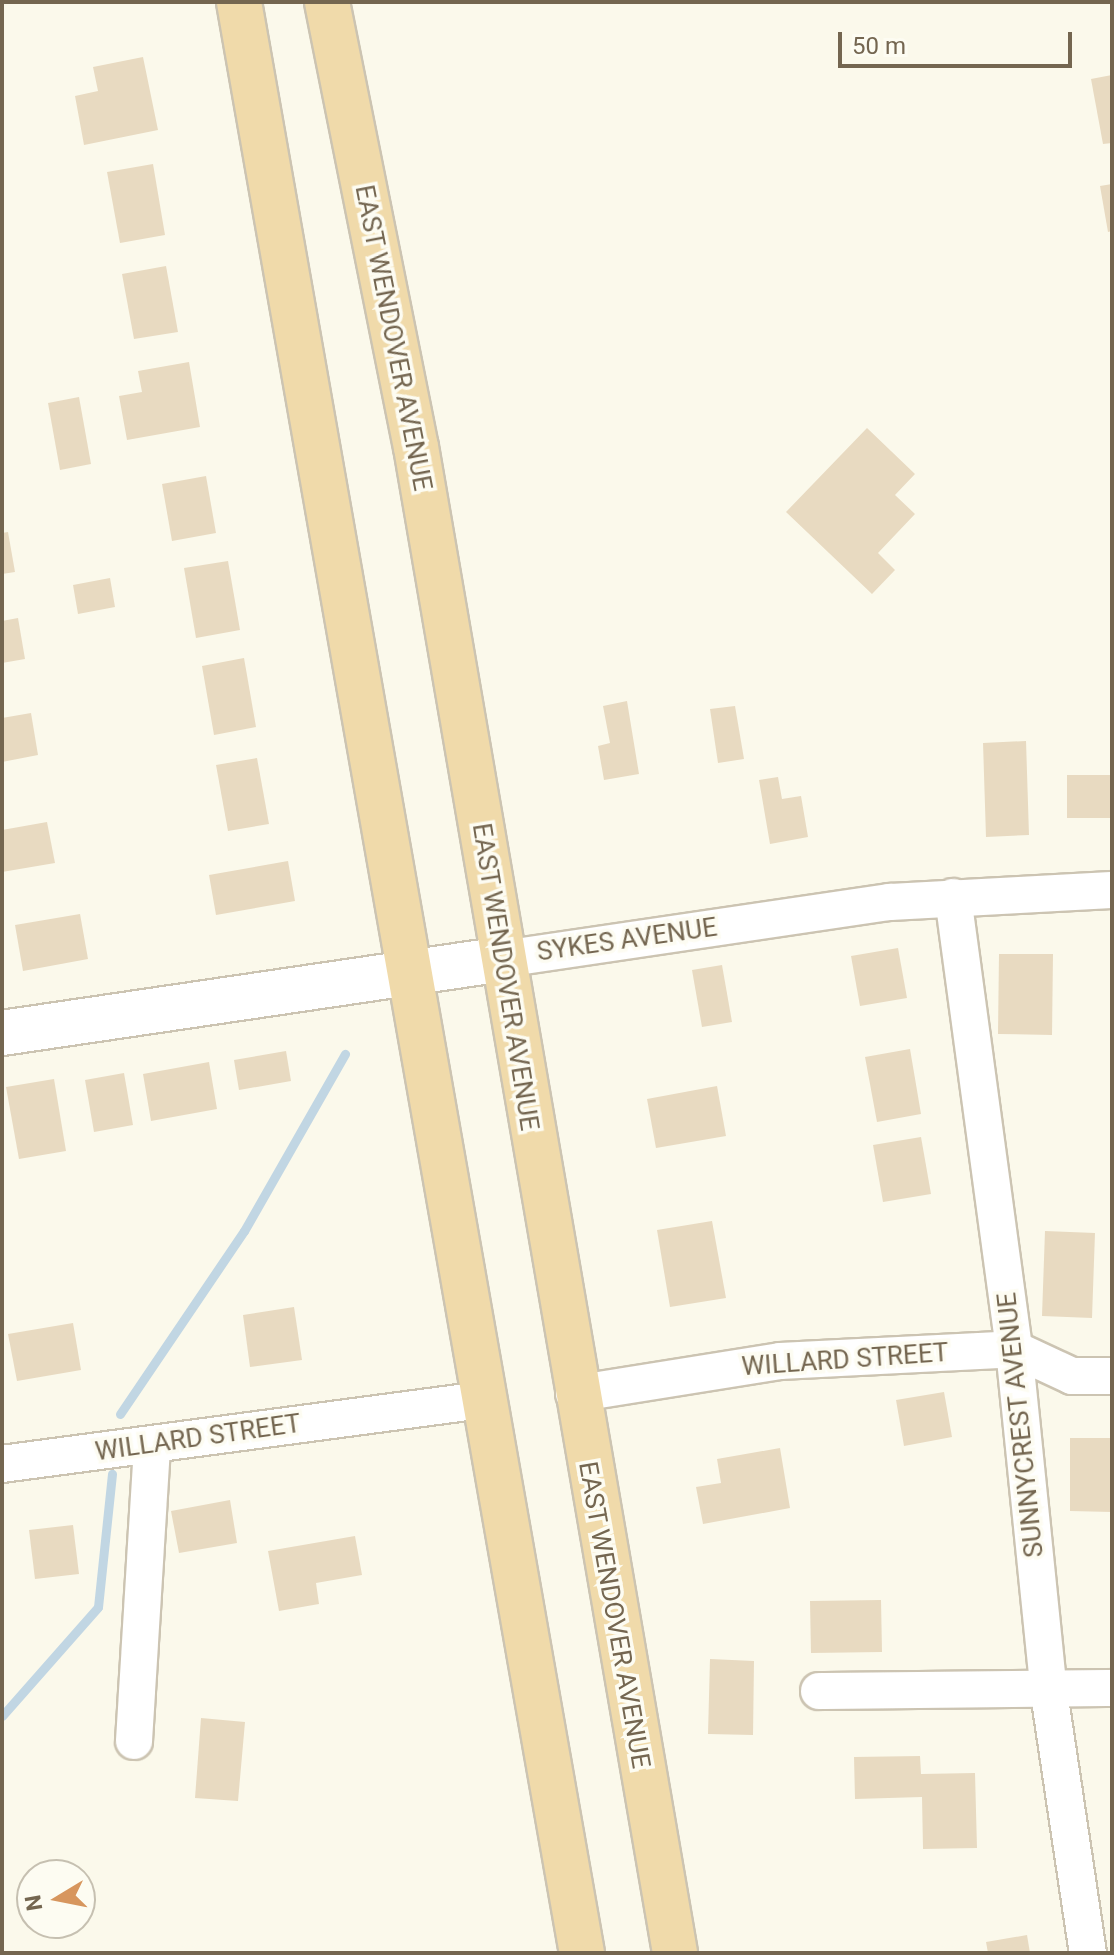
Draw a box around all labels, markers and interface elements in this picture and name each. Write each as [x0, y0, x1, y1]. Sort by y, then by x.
scale bar [842, 16, 1076, 66]
text: 50 m [852, 32, 906, 60]
street label: EAST WENDOVER AVENUE [348, 182, 438, 494]
street label: EAST WENDOVER AVENUE [465, 821, 545, 1133]
street label: SYKES AVENUE [535, 912, 719, 968]
street label: SUNNYCREST AVENUE [992, 1291, 1050, 1559]
street label: WILLARD STREET [741, 1337, 949, 1383]
street label: WILLARD STREET [93, 1408, 303, 1468]
street label: EAST WENDOVER AVENUE [572, 1459, 656, 1771]
north arrow [16, 1859, 96, 1939]
text: N [20, 1893, 48, 1913]

